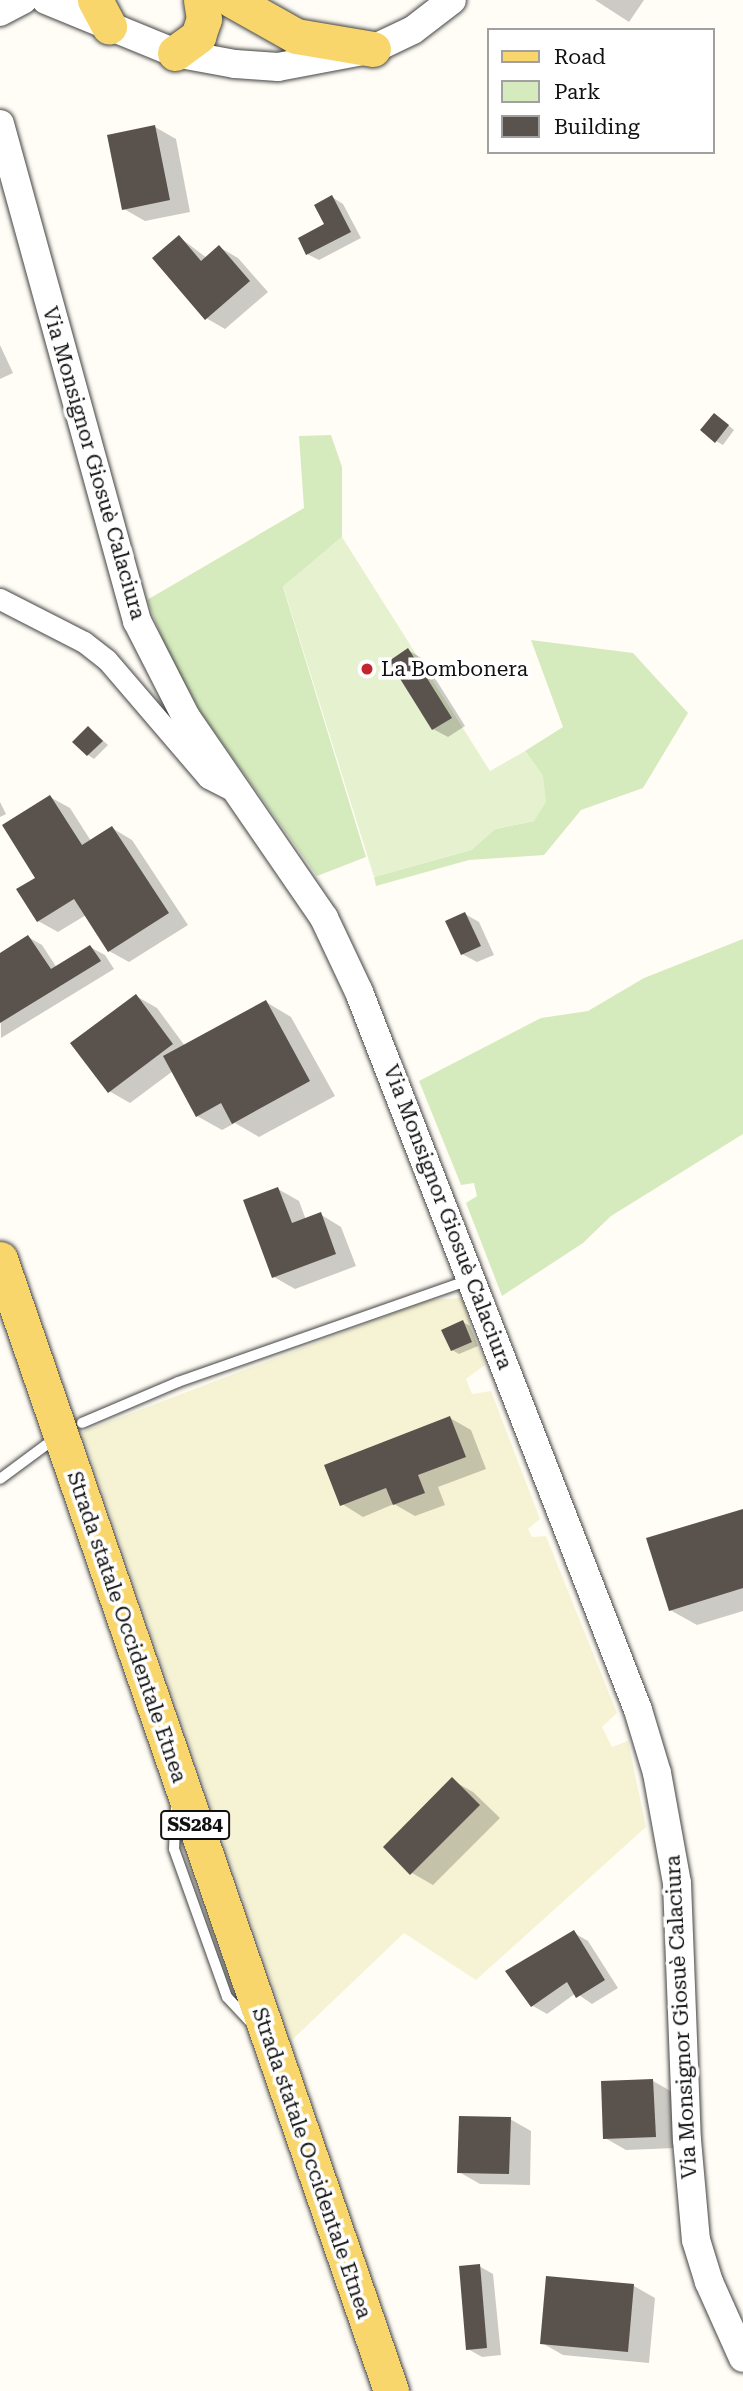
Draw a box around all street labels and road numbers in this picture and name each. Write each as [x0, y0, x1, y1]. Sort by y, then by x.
street label: Via Monsignor Giosuè Calaciura [37, 304, 151, 622]
street label: Via Monsignor Giosuè Calaciura [378, 1061, 518, 1373]
street label: Strada statale Occidentale Etnea [62, 1468, 192, 1786]
road number: SS284 [160, 1810, 230, 1840]
street label: Via Monsignor Giosuè Calaciura [660, 1854, 702, 2180]
street label: Strada statale Occidentale Etnea [247, 2004, 377, 2322]

